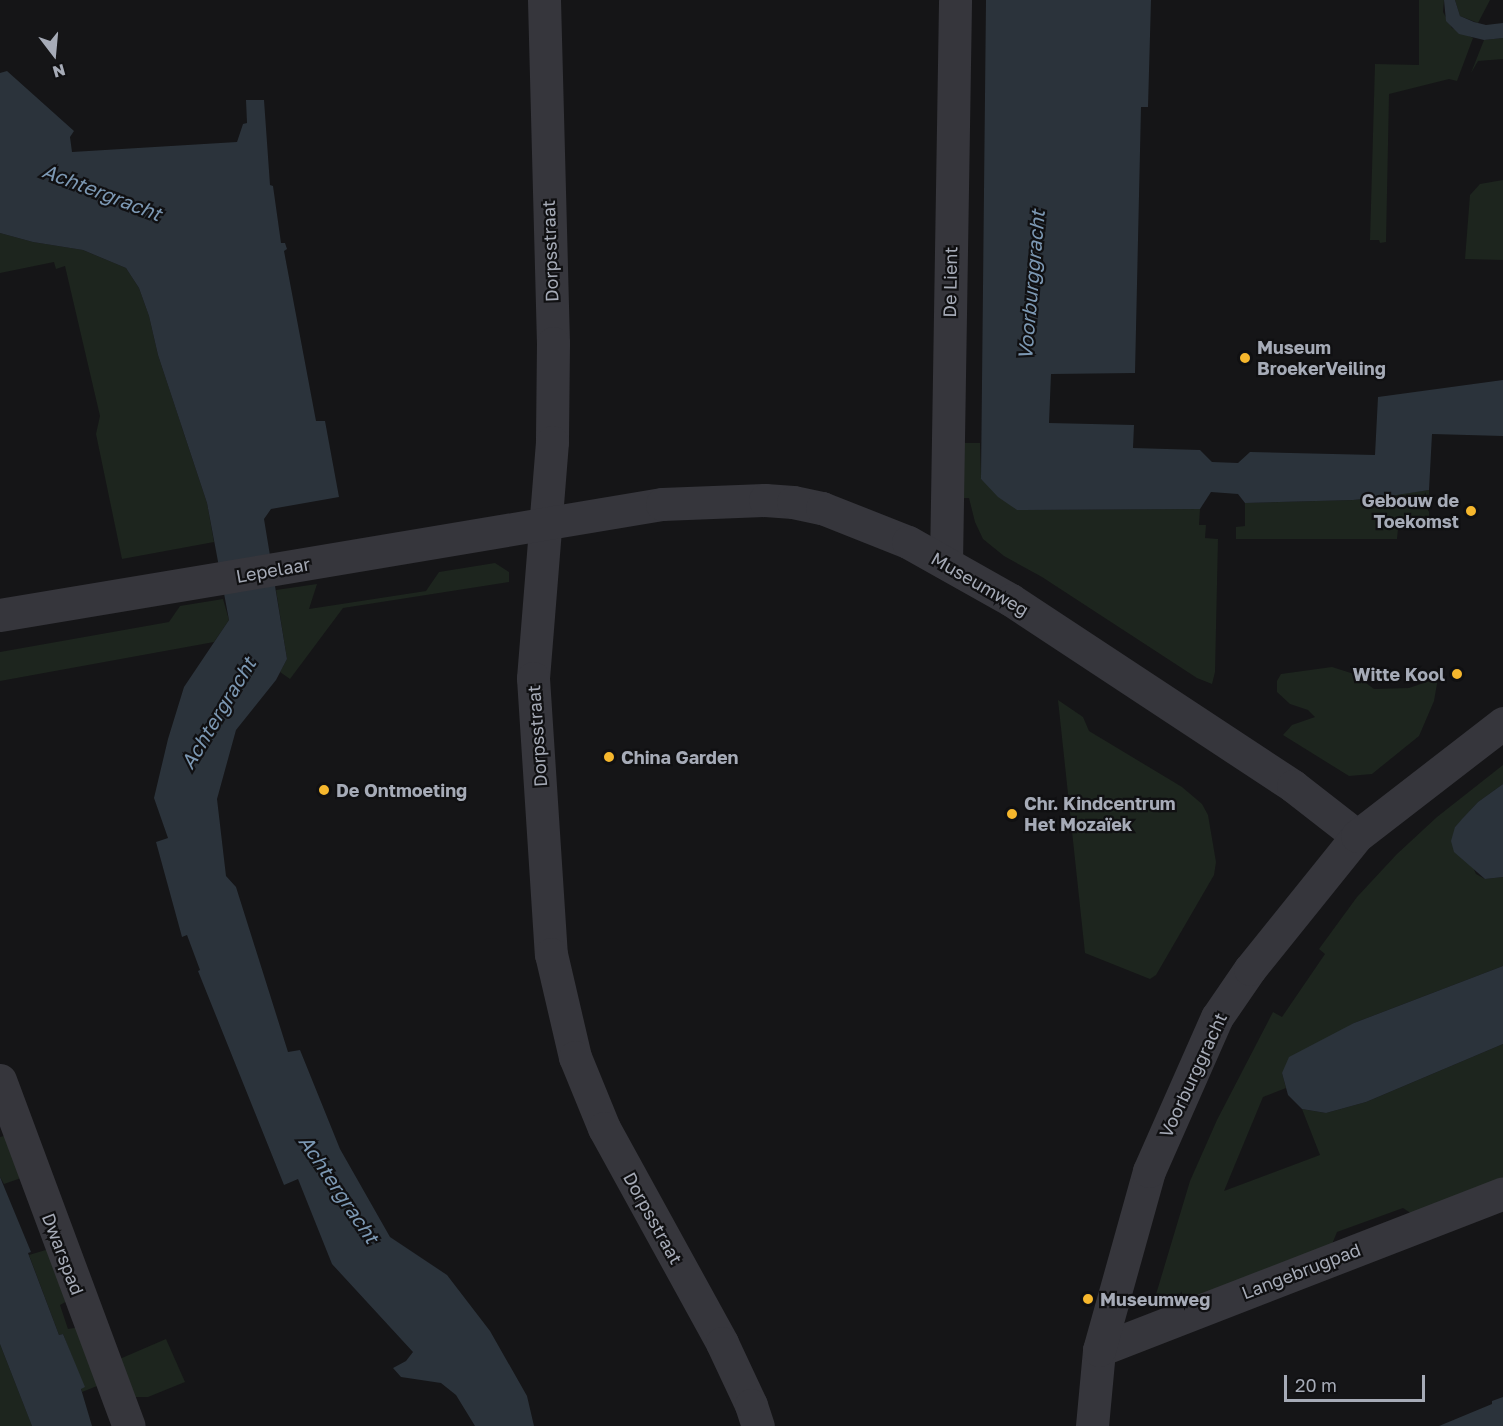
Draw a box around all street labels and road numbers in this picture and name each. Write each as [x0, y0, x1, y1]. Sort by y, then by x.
street label: Dorpsstraat [537, 200, 563, 302]
street label: De Lient [939, 246, 961, 318]
street label: Museumweg [927, 547, 1033, 621]
street label: Lepelaar [234, 553, 312, 587]
street label: Dorpsstraat [523, 684, 551, 788]
street label: Voorburggracht [1155, 1009, 1231, 1141]
street label: Dorpsstraat [619, 1168, 687, 1268]
street label: Dwarspad [38, 1210, 88, 1298]
street label: Langebrugpad [1239, 1238, 1363, 1304]

